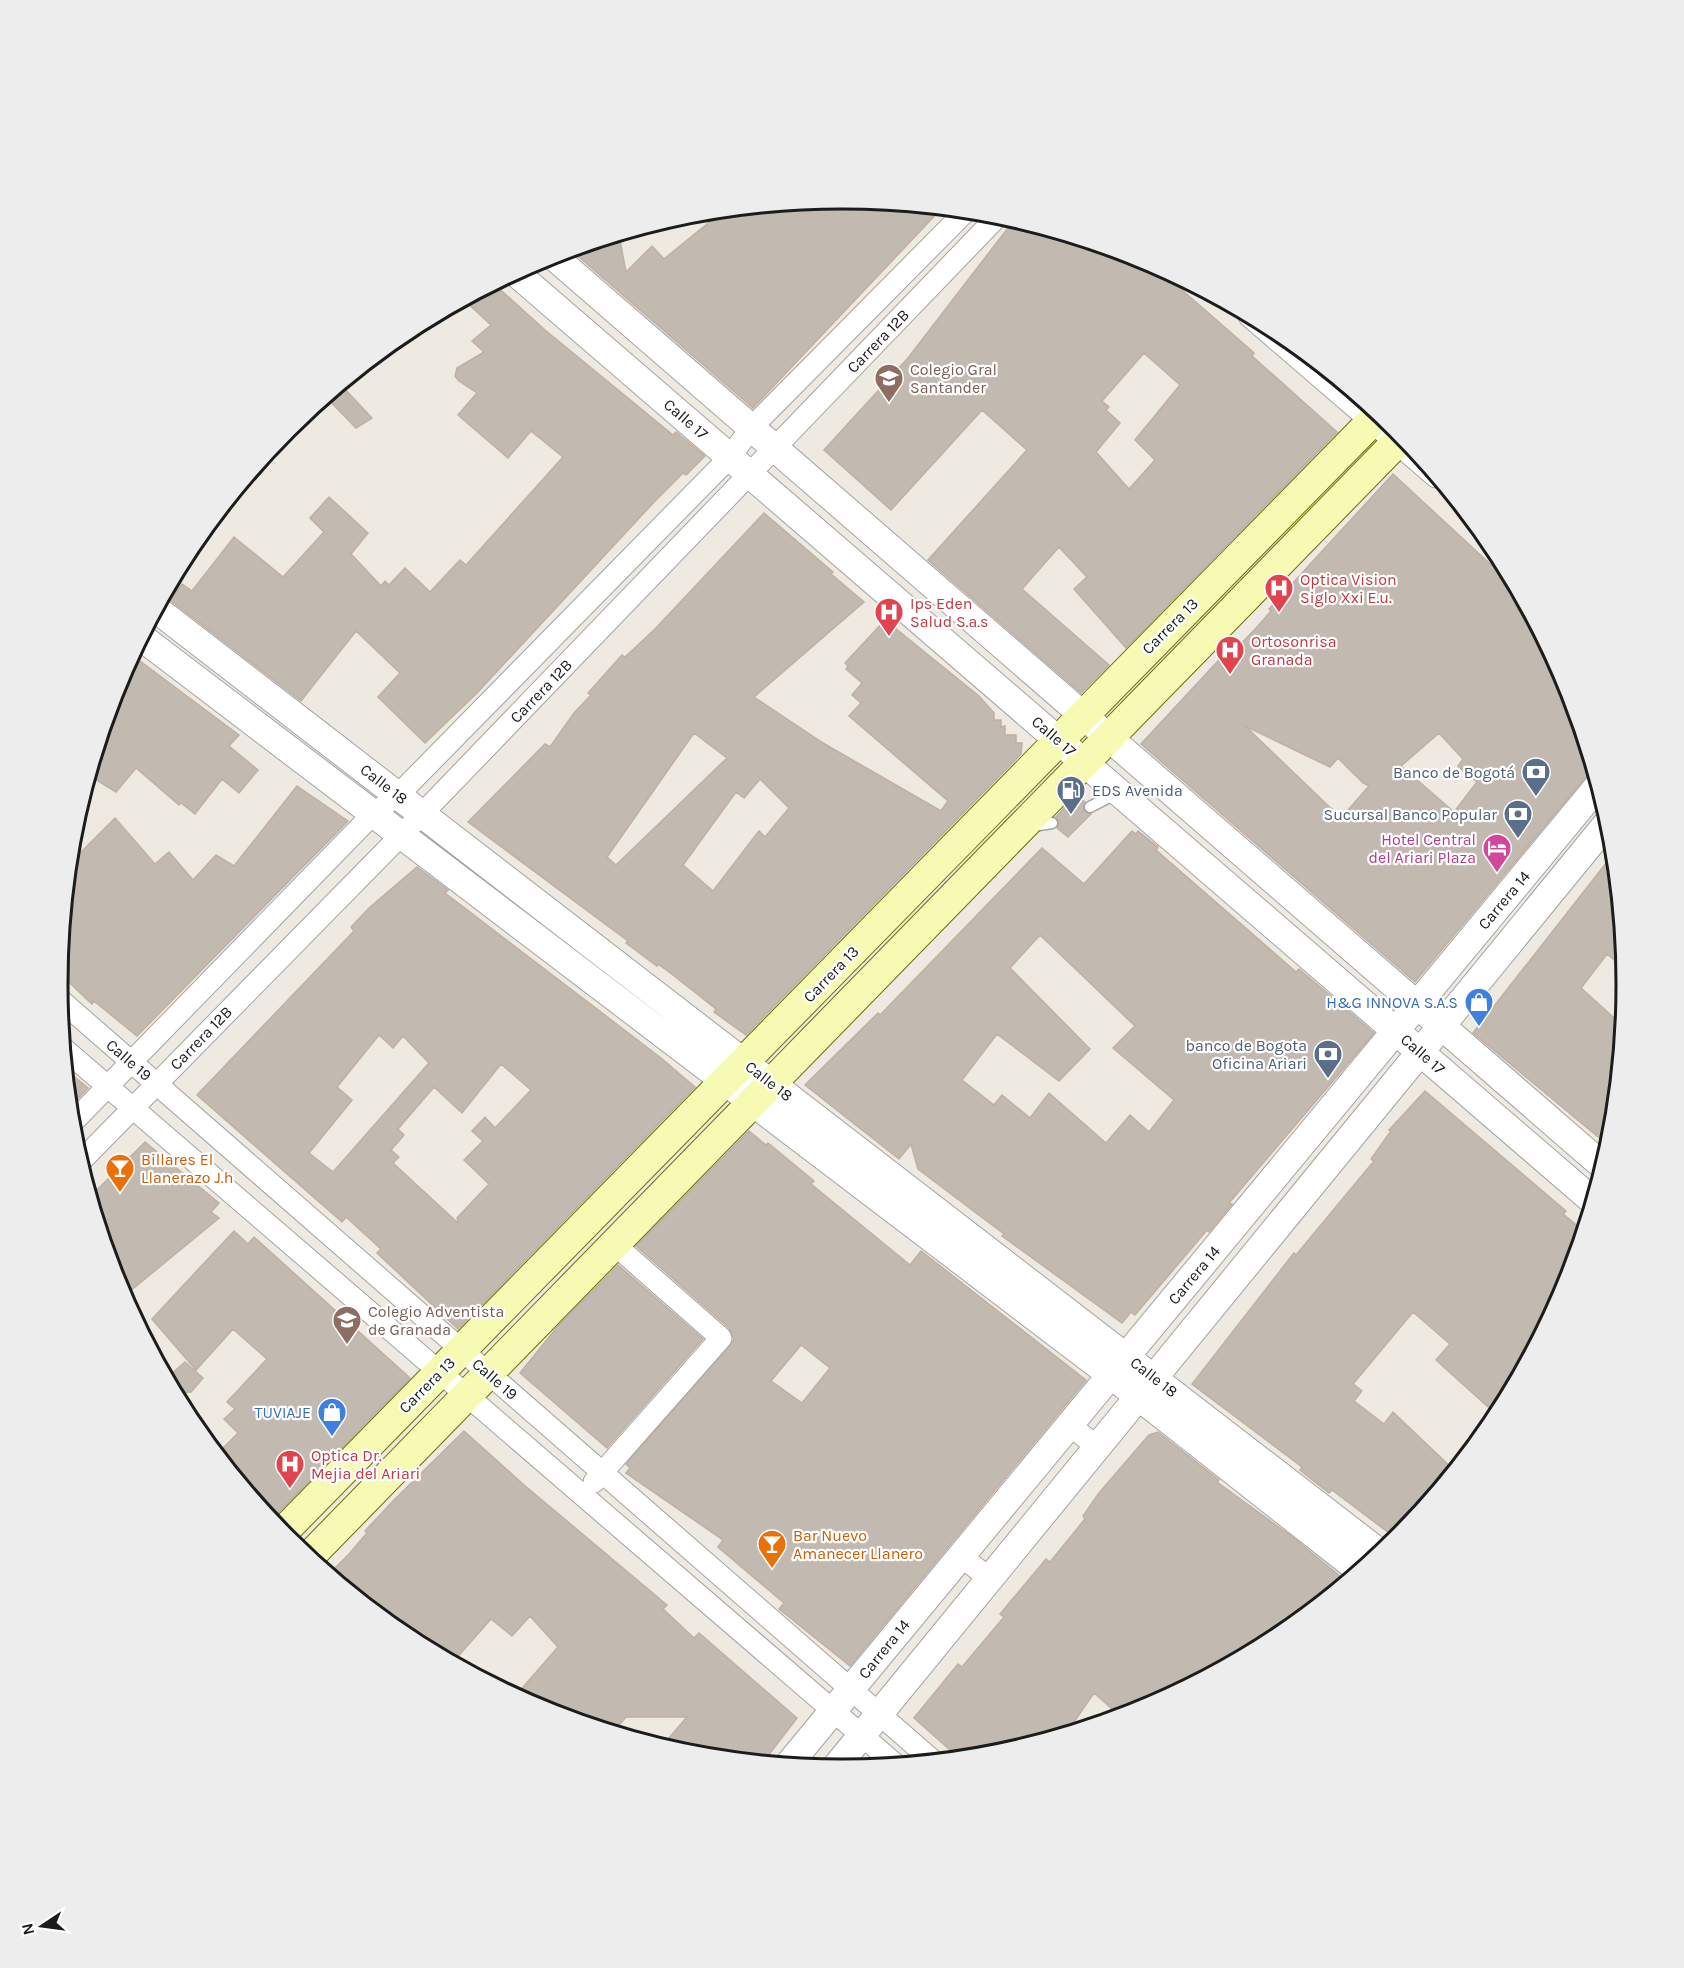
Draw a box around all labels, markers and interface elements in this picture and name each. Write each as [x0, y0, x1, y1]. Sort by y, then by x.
street label: Carrera 12B [843, 305, 913, 377]
place label: Colegio Gral Santander [910, 360, 997, 397]
school or university icon: Colegio Gral Santander [873, 362, 905, 404]
street label: Calle 17 [660, 395, 712, 444]
place label: Optica Vision Siglo Xxi E.u. [1300, 570, 1397, 607]
hospital icon: Optica Vision Siglo Xxi E.u. [1263, 572, 1295, 614]
place label: Ips Eden Salud S.a.s [910, 594, 989, 631]
street label: Carrera 13 [1138, 594, 1202, 658]
hospital icon: Ips Eden Salud S.a.s [873, 596, 905, 638]
place label: Ortosonrisa Granada [1251, 632, 1336, 669]
hospital icon: Ortosonrisa Granada [1214, 634, 1246, 676]
street label: Carrera 12B [506, 655, 576, 727]
street label: Calle 17 [1028, 712, 1080, 761]
bank icon: Banco de Bogotá [1520, 756, 1552, 798]
street label: Calle 18 [357, 760, 411, 808]
place label: Banco de Bogotá [1393, 763, 1515, 782]
fuel station icon: EDS Avenida [1055, 774, 1087, 816]
place label: EDS Avenida [1092, 781, 1183, 800]
bank icon: Sucursal Banco Popular [1502, 798, 1534, 840]
place label: Sucursal Banco Popular [1323, 805, 1497, 824]
place label: Hotel Central del Ariari Plaza [1369, 830, 1476, 867]
hotel icon: Hotel Central del Ariari Plaza [1481, 832, 1513, 874]
street label: Carrera 14 [1474, 867, 1534, 933]
street label: Carrera 13 [799, 942, 863, 1006]
shop icon: H&G INNOVA S.A.S [1463, 986, 1495, 1028]
place label: H&G INNOVA S.A.S [1326, 993, 1458, 1012]
street label: Carrera 12B [166, 1002, 236, 1074]
street label: Calle 17 [1397, 1030, 1449, 1079]
street label: Calle 19 [102, 1035, 156, 1085]
place label: banco de Bogota Oficina Ariari [1185, 1036, 1307, 1073]
bank icon: banco de Bogota Oficina Ariari [1312, 1038, 1344, 1080]
street label: Calle 18 [742, 1057, 796, 1105]
place label: Billares El Llanerazo J.h [141, 1150, 233, 1187]
bar icon: Billares El Llanerazo J.h [104, 1152, 136, 1194]
street label: Carrera 14 [1164, 1242, 1224, 1308]
place label: Colegio Adventista de Granada [368, 1302, 504, 1339]
school or university icon: Colegio Adventista de Granada [331, 1304, 363, 1346]
street label: Carrera 13 [395, 1353, 459, 1417]
street label: Calle 18 [1127, 1353, 1181, 1401]
street label: Calle 19 [468, 1354, 522, 1404]
shop icon: TUVIAJE [316, 1396, 348, 1438]
place label: TUVIAJE [254, 1403, 311, 1422]
place label: Optica Dr. Mejia del Ariari [311, 1446, 420, 1483]
hospital icon: Optica Dr. Mejia del Ariari [274, 1448, 306, 1490]
place label: Bar Nuevo Amanecer Llanero [793, 1526, 923, 1563]
bar icon: Bar Nuevo Amanecer Llanero [756, 1528, 788, 1570]
street label: Carrera 14 [854, 1615, 914, 1683]
north arrow [12, 1896, 72, 1956]
text: N [17, 1922, 38, 1937]

